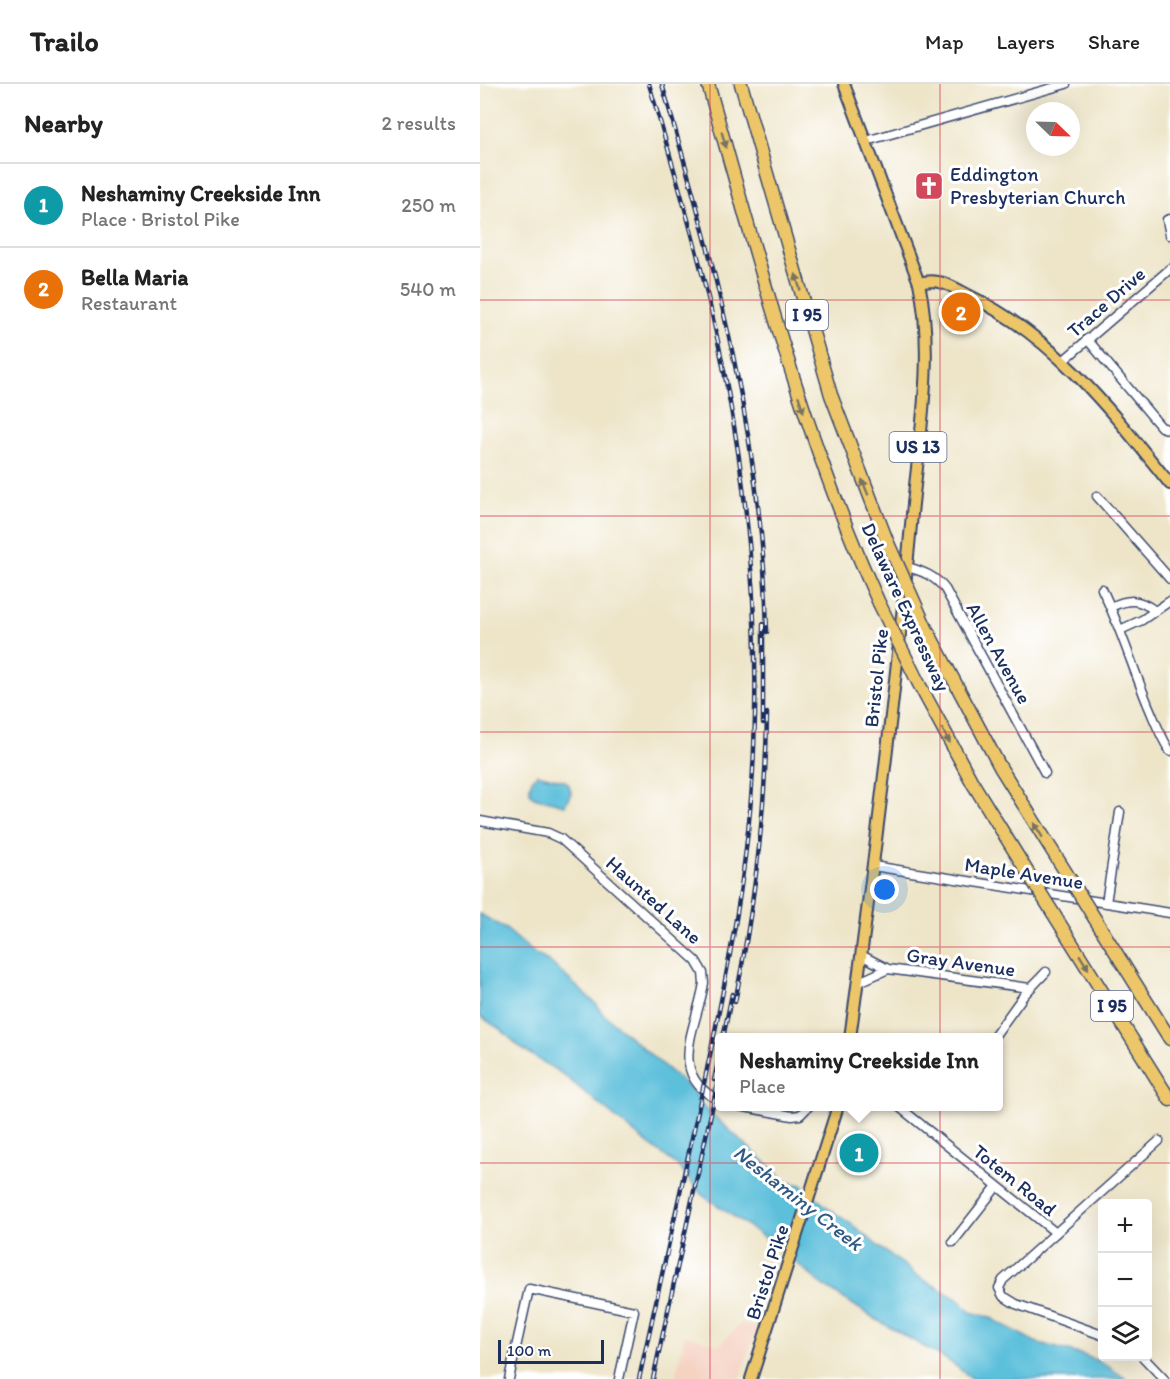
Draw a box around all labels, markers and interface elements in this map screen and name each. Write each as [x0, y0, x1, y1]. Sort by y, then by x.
text: Trailo [30, 24, 99, 58]
text: Map [925, 29, 964, 54]
text: Layers [997, 29, 1055, 54]
text: Share [1088, 29, 1140, 54]
north arrow [1026, 102, 1080, 156]
text: Nearby [24, 107, 103, 139]
text: 2 results [382, 111, 456, 135]
one-way arrow [720, 131, 729, 149]
place label: Eddington Presbyterian Church [950, 162, 1125, 209]
church icon: Eddington Presbyterian Church [913, 170, 945, 202]
text: Neshaminy Creekside Inn [81, 180, 320, 207]
text: 1 [39, 193, 48, 217]
text: 250 m [401, 193, 456, 217]
text: Place · Bristol Pike [81, 207, 240, 231]
street label: Trace Drive [1062, 262, 1150, 342]
text: Bella Maria [81, 264, 188, 291]
one-way arrow [793, 273, 802, 291]
text: 2 [38, 277, 49, 301]
text: 540 m [400, 277, 456, 301]
pin: 2 [942, 290, 980, 334]
text: Restaurant [81, 291, 177, 315]
road number: I 95 [786, 300, 828, 330]
one-way arrow [797, 395, 807, 413]
road number: US 13 [890, 432, 946, 462]
one-way arrow [860, 478, 869, 496]
street label: Delaware Expressway [856, 519, 956, 696]
street label: Allen Avenue [961, 598, 1037, 708]
street label: Bristol Pike [859, 628, 893, 728]
one-way arrow [941, 728, 951, 745]
one-way arrow [1033, 822, 1044, 838]
street label: Haunted Lane [601, 851, 707, 949]
street label: Maple Avenue [963, 852, 1085, 894]
your location [870, 875, 899, 904]
street label: Gray Avenue [905, 942, 1017, 982]
one-way arrow [1079, 954, 1090, 970]
road number: I 95 [1091, 991, 1133, 1021]
popup [715, 1033, 1003, 1111]
text: Neshaminy Creekside Inn [739, 1047, 979, 1074]
text: Place [739, 1074, 785, 1098]
pin: 1 [840, 1130, 878, 1176]
street label: Totem Road [968, 1139, 1062, 1221]
water label: Neshaminy Creek [729, 1140, 869, 1256]
map controls [1098, 1199, 1152, 1361]
button: + [1098, 1199, 1152, 1253]
street label: Bristol Pike [740, 1221, 794, 1323]
button: − [1098, 1253, 1152, 1307]
button: layers [1098, 1307, 1152, 1361]
scale bar [498, 1337, 604, 1364]
text: 100 m [507, 1341, 551, 1360]

